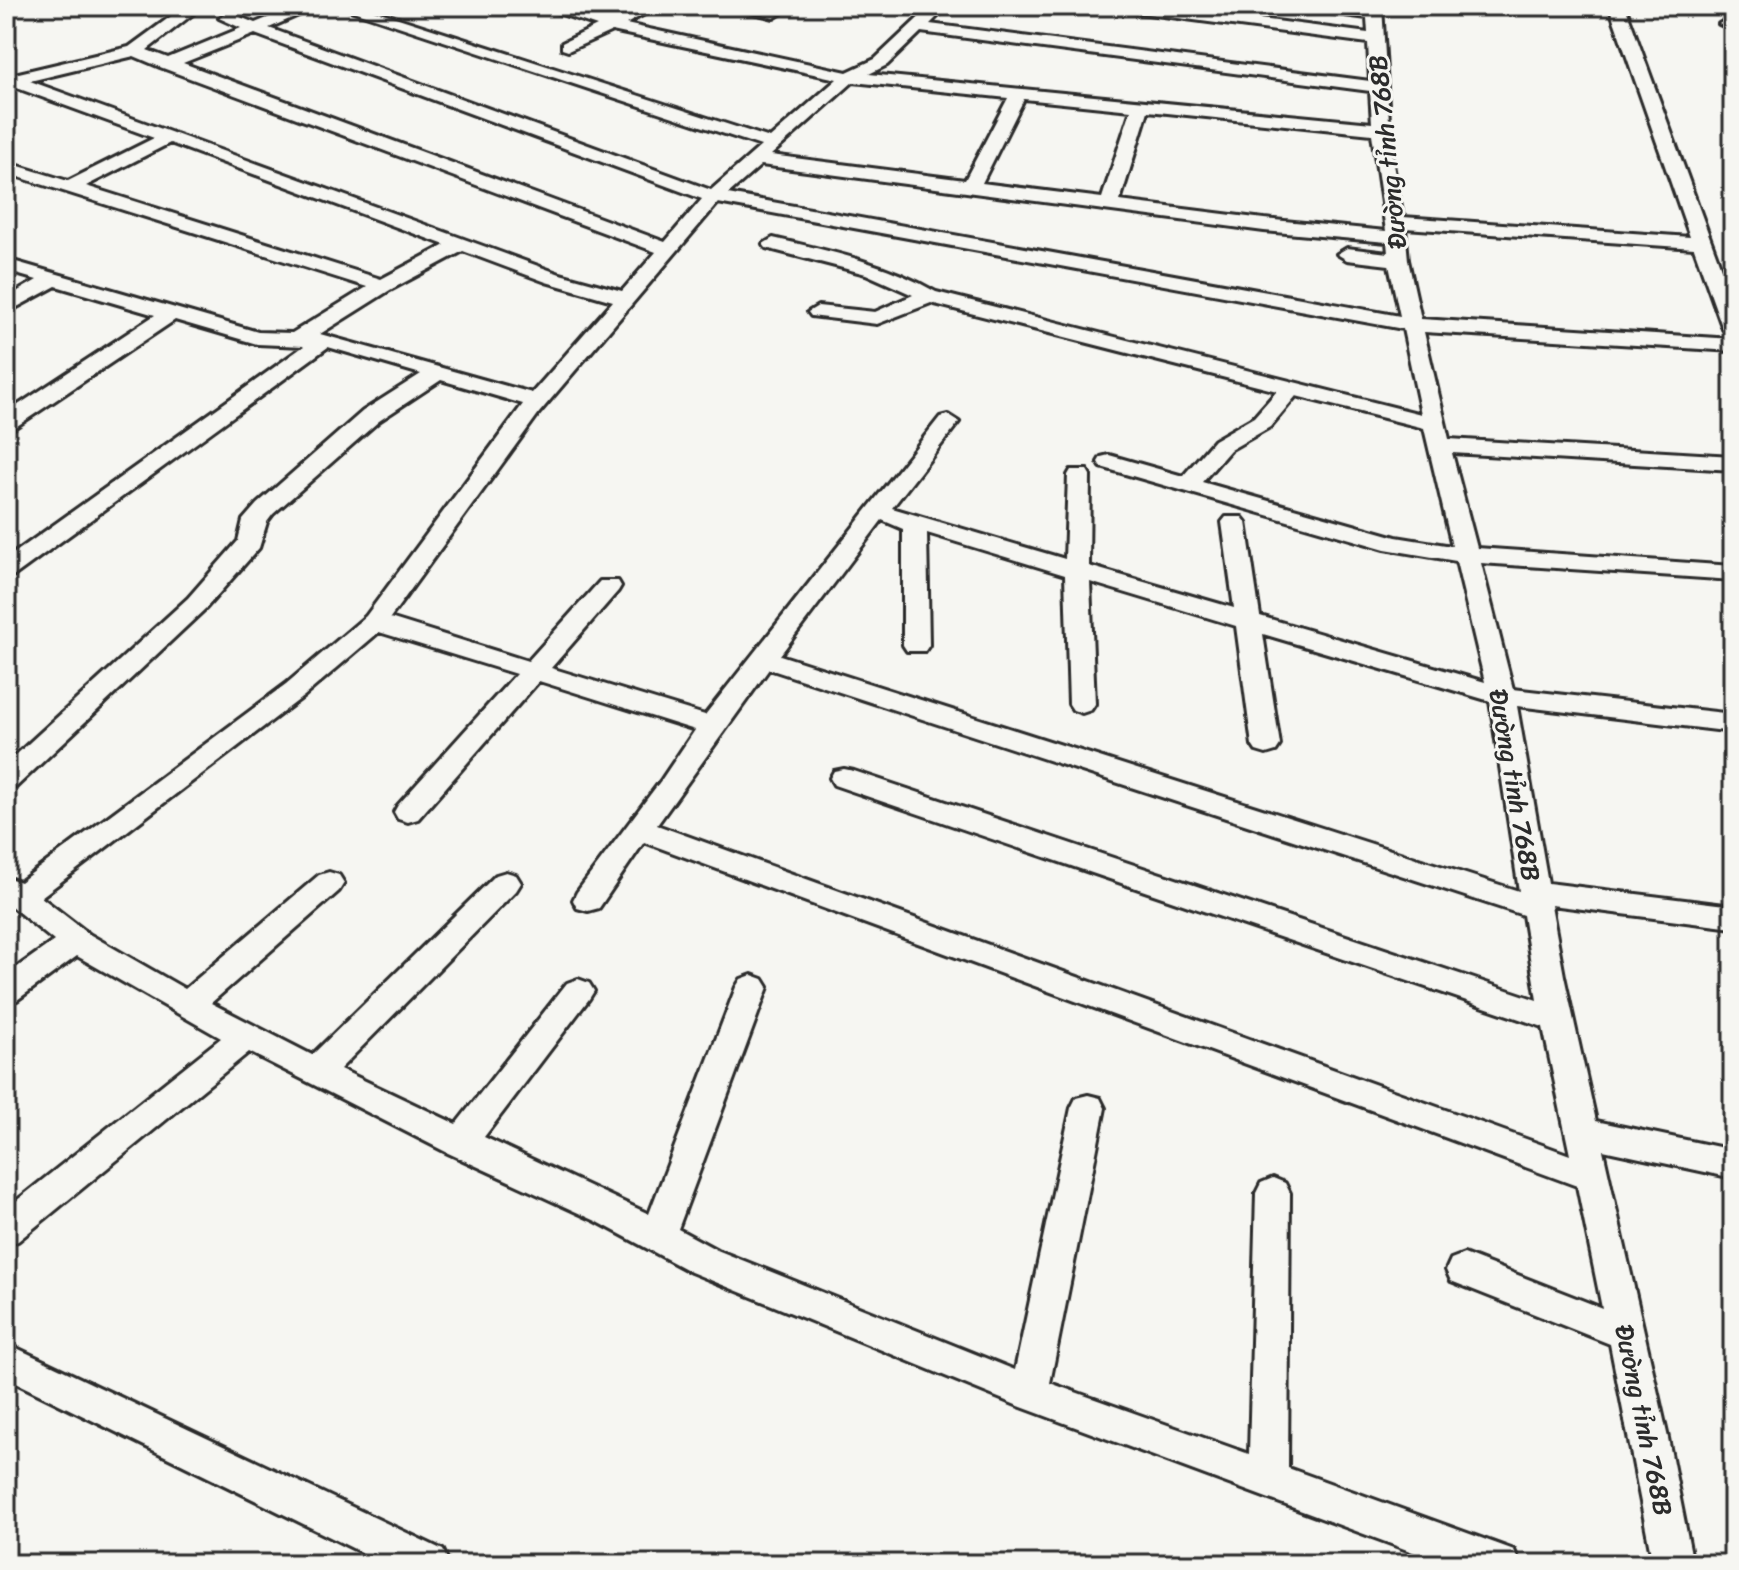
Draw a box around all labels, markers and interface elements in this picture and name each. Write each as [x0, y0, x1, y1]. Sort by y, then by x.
street label: Đường tỉnh 768B [1354, 53, 1420, 251]
street label: Đường tỉnh 768B [1475, 685, 1555, 885]
street label: Đường tỉnh 768B [1601, 1320, 1687, 1520]

